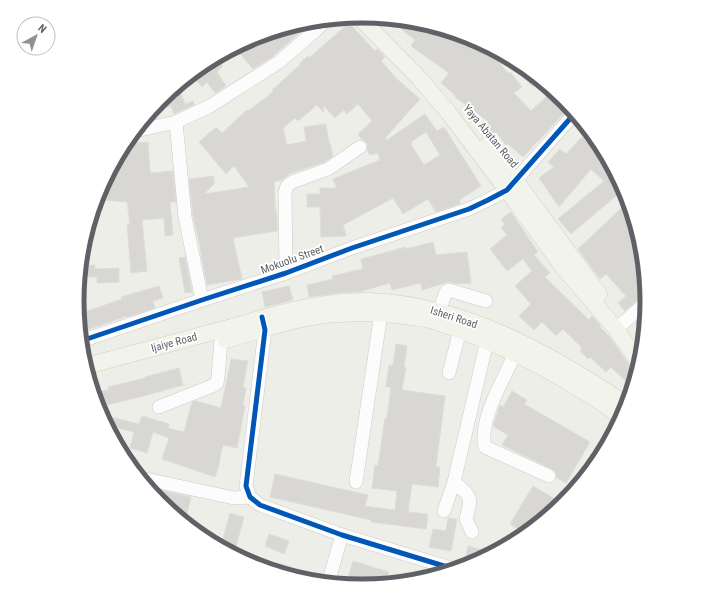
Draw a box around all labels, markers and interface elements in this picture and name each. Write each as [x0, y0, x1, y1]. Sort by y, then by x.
north arrow [16, 16, 56, 56]
text: N [35, 22, 49, 36]
street label: Yaya Abatan Road [460, 102, 521, 171]
street label: Mokuolu Street [259, 242, 325, 277]
street label: Isheri Road [429, 304, 479, 331]
street label: Ijaiye Road [150, 330, 199, 355]

